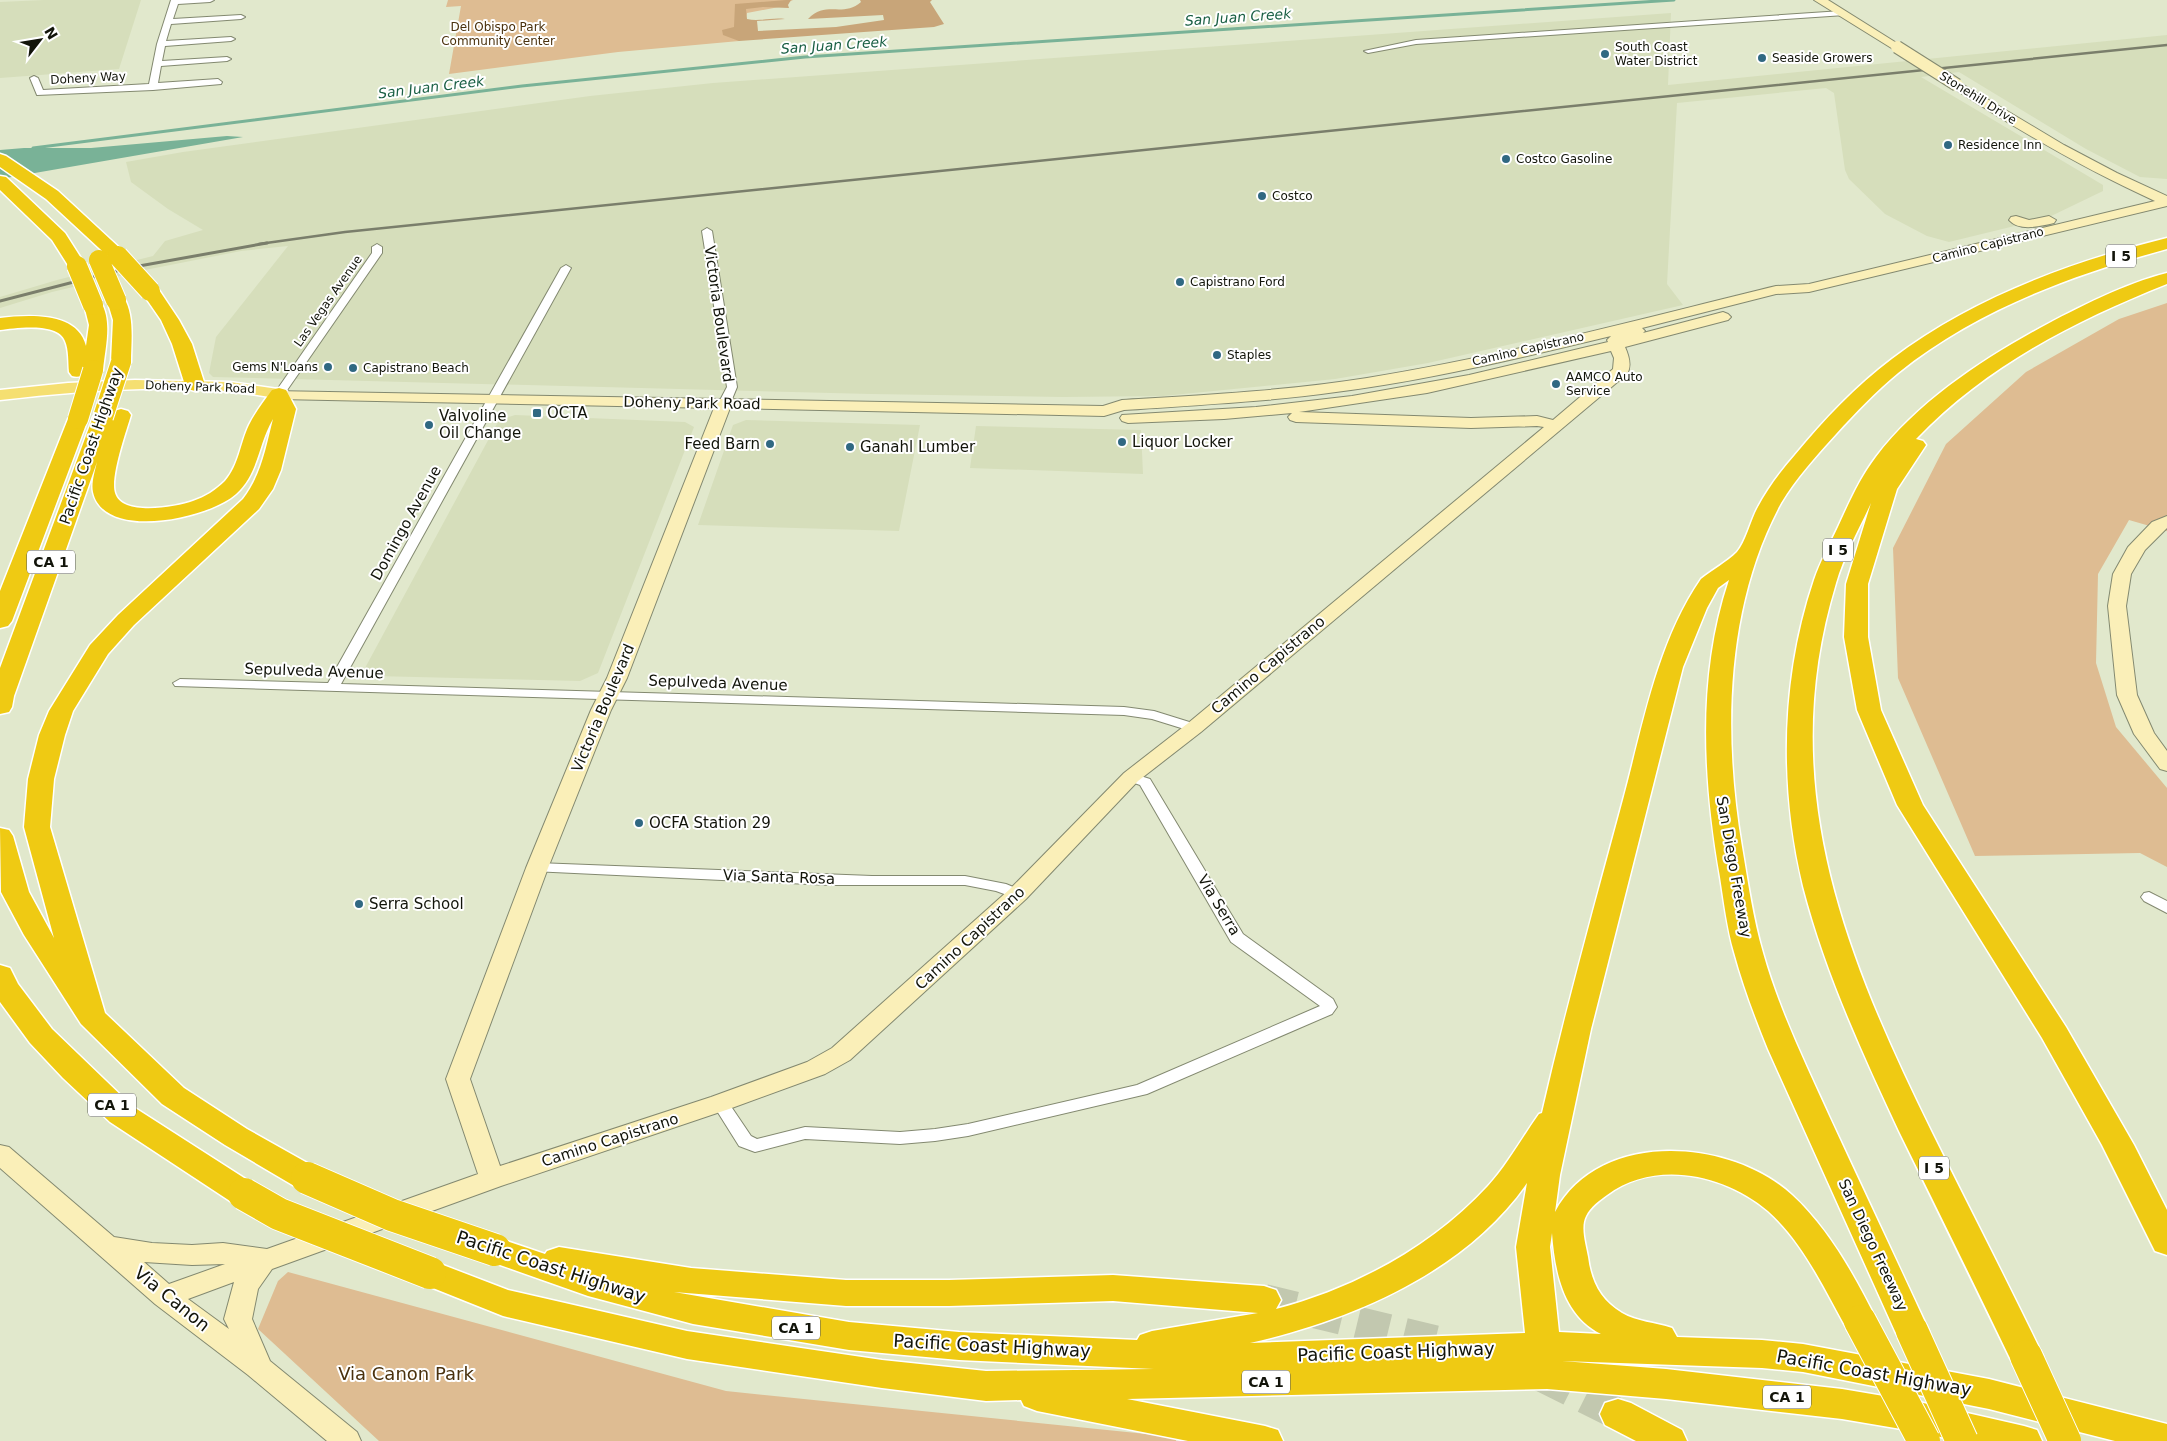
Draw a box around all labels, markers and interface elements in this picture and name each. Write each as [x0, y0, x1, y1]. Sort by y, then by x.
water label: San Juan Creek [1184, 5, 1293, 29]
north arrow [15, 15, 65, 65]
park label: Del Obispo Park Community Center [441, 20, 555, 48]
text: N [41, 24, 61, 42]
water label: San Juan Creek [780, 33, 889, 57]
place label: South Coast Water District [1615, 40, 1698, 68]
marker: South Coast Water District [1599, 48, 1611, 60]
place label: Seaside Growers [1772, 51, 1872, 65]
marker: Seaside Growers [1756, 52, 1768, 64]
street label: Doheny Way [50, 69, 126, 87]
street label: Stonehill Drive [1937, 69, 2019, 127]
water label: San Juan Creek [377, 72, 486, 101]
place label: Residence Inn [1958, 138, 2042, 152]
marker: Residence Inn [1942, 139, 1954, 151]
place label: Costco Gasoline [1516, 152, 1612, 166]
marker: Costco Gasoline [1500, 153, 1512, 165]
place label: Costco [1272, 189, 1313, 203]
marker: Costco [1256, 190, 1268, 202]
street label: Camino Capistrano [1931, 224, 2045, 266]
street label: Victoria Boulevard [701, 245, 737, 383]
road number: I 5 [2106, 245, 2136, 268]
street label: Las Vegas Avenue [291, 253, 365, 349]
place label: Capistrano Ford [1190, 275, 1285, 289]
marker: Capistrano Ford [1174, 276, 1186, 288]
street label: Camino Capistrano [1471, 329, 1585, 369]
place label: Staples [1227, 348, 1271, 362]
marker: Staples [1211, 349, 1223, 361]
place label: Gems N'Loans [232, 360, 318, 374]
marker: Gems N'Loans [322, 361, 334, 373]
place label: Capistrano Beach [363, 361, 469, 375]
marker: Capistrano Beach [347, 362, 359, 374]
street label: Pacific Coast Highway [56, 365, 126, 527]
place label: AAMCO Auto Service [1566, 370, 1643, 398]
street label: Doheny Park Road [145, 378, 255, 396]
marker: AAMCO Auto Service [1550, 378, 1562, 390]
street label: Doheny Park Road [623, 393, 761, 413]
place label: OCTA [547, 404, 588, 422]
place label: Valvoline Oil Change [439, 407, 521, 442]
marker: OCTA [531, 407, 543, 419]
marker: Valvoline Oil Change [423, 419, 435, 431]
place label: Liquor Locker [1132, 433, 1234, 451]
place label: Feed Barn [685, 435, 760, 453]
marker: Liquor Locker [1116, 436, 1128, 448]
marker: Feed Barn [764, 438, 776, 450]
place label: Ganahl Lumber [860, 438, 976, 456]
marker: Ganahl Lumber [844, 441, 856, 453]
street label: Domingo Avenue [367, 463, 445, 583]
road number: I 5 [1823, 538, 1853, 562]
road number: CA 1 [27, 550, 75, 574]
street label: Camino Capistrano [1207, 612, 1329, 718]
street label: Victoria Boulevard [568, 641, 638, 775]
street label: Sepulveda Avenue [244, 660, 384, 682]
street label: Sepulveda Avenue [648, 672, 788, 694]
street label: San Diego Freeway [1713, 795, 1755, 939]
place label: OCFA Station 29 [649, 814, 771, 832]
marker: OCFA Station 29 [633, 817, 645, 829]
street label: Via Santa Rosa [723, 866, 835, 888]
street label: Via Serra [1194, 871, 1244, 939]
street label: Camino Capistrano [912, 883, 1028, 993]
place label: Serra School [369, 895, 464, 913]
marker: Serra School [353, 898, 365, 910]
road number: CA 1 [88, 1094, 136, 1116]
street label: Camino Capistrano [539, 1109, 681, 1171]
road number: I 5 [1919, 1156, 1949, 1180]
street label: San Diego Freeway [1835, 1176, 1912, 1314]
street label: Pacific Coast Highway [454, 1226, 649, 1307]
street label: Via Canon [130, 1262, 214, 1335]
road number: CA 1 [772, 1316, 820, 1340]
street label: Pacific Coast Highway [893, 1330, 1092, 1361]
street label: Pacific Coast Highway [1297, 1338, 1495, 1365]
street label: Pacific Coast Highway [1775, 1345, 1973, 1400]
park label: Via Canon Park [338, 1363, 474, 1384]
road number: CA 1 [1242, 1370, 1290, 1394]
road number: CA 1 [1763, 1385, 1811, 1408]

